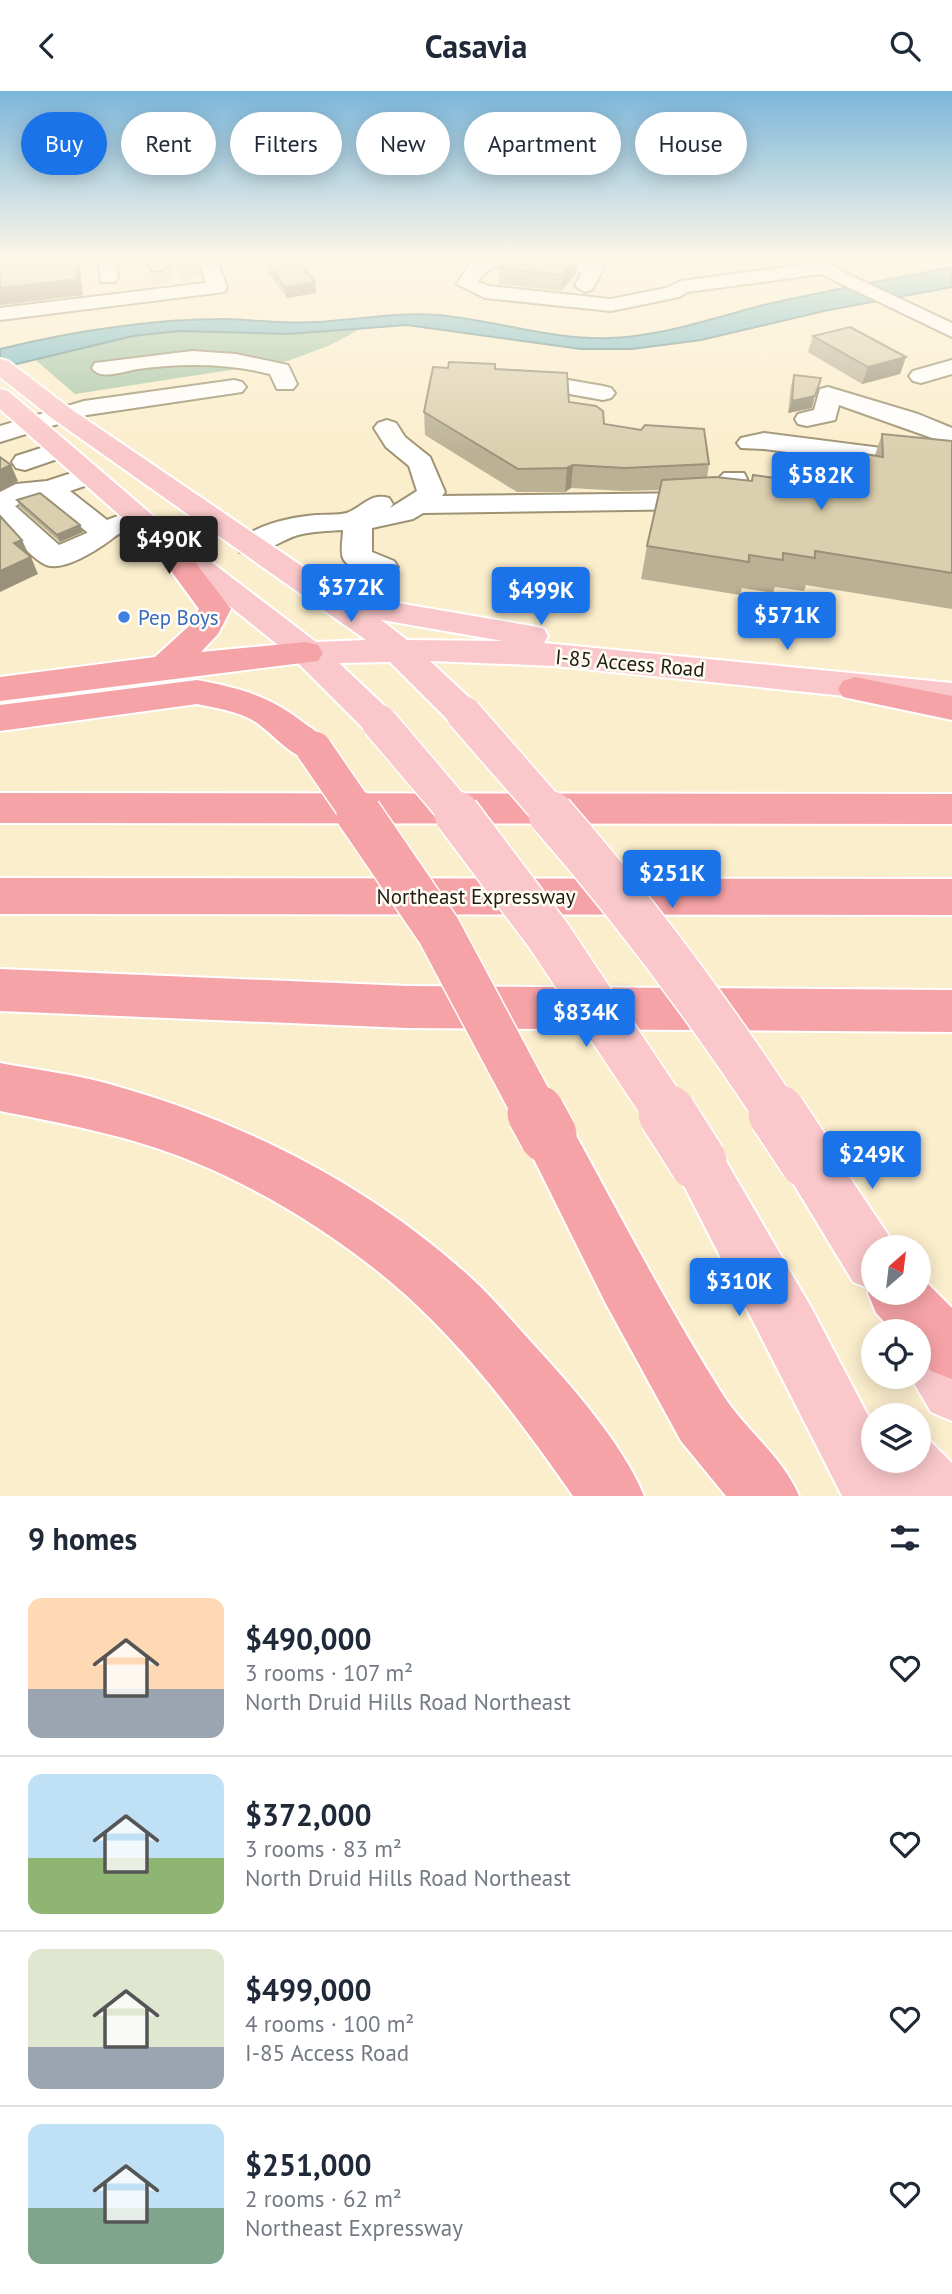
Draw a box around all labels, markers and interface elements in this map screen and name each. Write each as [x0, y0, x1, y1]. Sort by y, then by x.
text: Casavia [425, 25, 527, 67]
icon: back [28, 27, 66, 65]
icon: search [886, 27, 924, 65]
chip: Buy [21, 112, 107, 175]
chip: Rent [121, 112, 216, 175]
chip: Filters [230, 112, 342, 175]
chip: New [356, 112, 450, 175]
chip: Apartment [464, 112, 621, 175]
chip: House [635, 112, 747, 175]
pin: $582K [772, 453, 870, 512]
text: $582K [788, 460, 854, 489]
pin: $490K [120, 517, 218, 576]
text: $490K [136, 524, 202, 553]
pin: $372K [302, 565, 400, 624]
pin: $499K [492, 567, 590, 627]
text: $372K [318, 572, 384, 601]
text: $499K [508, 575, 574, 604]
pin: $571K [738, 593, 836, 652]
text: $571K [754, 600, 820, 629]
place label: Pep Boys [138, 604, 219, 631]
marker: Pep Boys [116, 609, 132, 625]
street label: I-85 Access Road [554, 643, 706, 683]
pin: $251K [623, 851, 721, 910]
text: $251K [639, 858, 705, 887]
street label: Northeast Expressway [377, 883, 576, 910]
pin: $834K [537, 989, 635, 1049]
text: $834K [553, 997, 619, 1026]
pin: $249K [823, 1131, 921, 1191]
text: $249K [839, 1139, 905, 1168]
north arrow [861, 1235, 931, 1305]
map controls [861, 1235, 931, 1473]
pin: $310K [690, 1259, 788, 1318]
text: $310K [706, 1266, 772, 1295]
button: locate [861, 1319, 931, 1389]
button: layers [861, 1403, 931, 1473]
text: 9 homes [28, 1519, 137, 1558]
icon: filters [886, 1519, 924, 1557]
text: $490,000 [245, 1619, 372, 1658]
icon: home [84, 1626, 168, 1710]
icon: heart [886, 1649, 924, 1687]
text: 3 rooms · 107 m² [245, 1658, 413, 1687]
text: North Druid Hills Road Northeast [245, 1687, 571, 1716]
text: $372,000 [245, 1795, 372, 1834]
icon: home [84, 1802, 168, 1886]
icon: heart [886, 1825, 924, 1863]
text: 3 rooms · 83 m² [245, 1834, 402, 1863]
text: North Druid Hills Road Northeast [245, 1863, 571, 1892]
text: $499,000 [245, 1970, 372, 2009]
icon: home [84, 1977, 168, 2061]
icon: heart [886, 2000, 924, 2038]
text: 4 rooms · 100 m² [245, 2009, 414, 2038]
text: I-85 Access Road [245, 2038, 409, 2067]
text: $251,000 [245, 2145, 372, 2184]
icon: home [84, 2152, 168, 2236]
icon: heart [886, 2175, 924, 2213]
text: 2 rooms · 62 m² [245, 2184, 402, 2213]
text: Northeast Expressway [245, 2213, 463, 2242]

